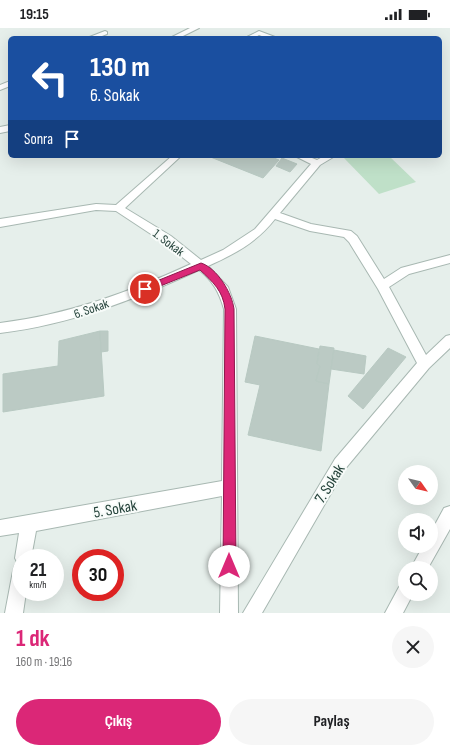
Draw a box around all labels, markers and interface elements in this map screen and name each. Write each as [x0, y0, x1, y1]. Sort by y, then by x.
text: 19:15 [20, 5, 49, 24]
text: 130 m [90, 51, 150, 84]
icon: left [24, 52, 76, 104]
text: 6. Sokak [90, 85, 140, 106]
icon: arrive [61, 128, 83, 150]
text: Sonra [24, 130, 53, 149]
street label: 1. Sokak [149, 226, 187, 260]
pin [128, 272, 162, 306]
icon: arrive [134, 278, 156, 300]
street label: 6. Sokak [72, 296, 111, 322]
street label: 7. Sokak [311, 461, 350, 507]
north arrow [398, 465, 438, 505]
map controls [398, 465, 438, 601]
street label: 5. Sokak [92, 496, 138, 523]
button: sound [398, 513, 438, 553]
position arrow [208, 545, 250, 587]
speed limit sign: 30 [72, 549, 124, 601]
text: 21 [30, 558, 46, 582]
button: search [398, 561, 438, 601]
text: km/h [29, 579, 47, 591]
text: 1 dk [16, 624, 50, 653]
button: close [392, 626, 434, 668]
text: 160 m · 19:16 [16, 654, 72, 670]
button: Çıkış [16, 699, 221, 745]
button: Paylaş [229, 699, 434, 745]

